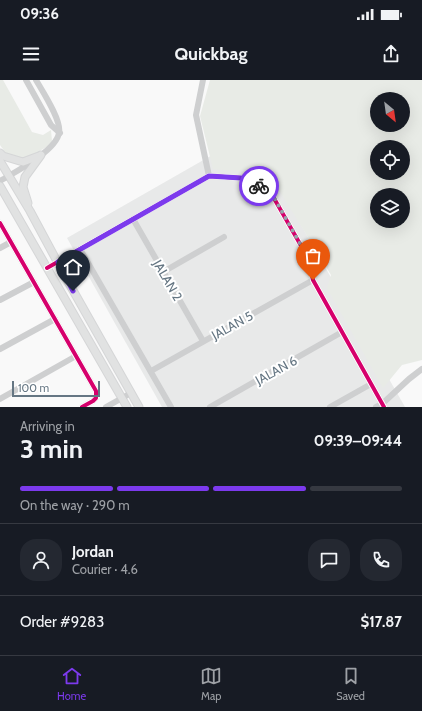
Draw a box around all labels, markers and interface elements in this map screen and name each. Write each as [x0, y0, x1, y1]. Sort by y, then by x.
text: 09:36 [20, 5, 59, 23]
icon: menu [20, 43, 42, 65]
text: Quickbag [174, 43, 248, 65]
icon: share [380, 43, 402, 65]
north arrow [370, 92, 410, 132]
map controls [370, 92, 410, 228]
button: locate [370, 140, 410, 180]
courier [239, 166, 279, 206]
icon: bike [248, 175, 270, 197]
button: layers [370, 188, 410, 228]
pin [296, 239, 330, 280]
icon: bag [302, 245, 324, 267]
pin [56, 250, 90, 291]
icon: home [62, 256, 84, 278]
street label: JALAN 2 [149, 256, 186, 304]
street label: JALAN 5 [208, 307, 256, 343]
street label: JALAN 6 [251, 352, 300, 388]
scale bar [12, 379, 100, 398]
text: 100 m [18, 381, 49, 395]
text: Arriving in [20, 418, 75, 434]
text: 09:39–09:44 [314, 432, 402, 450]
text: 3 min [20, 433, 83, 465]
text: On the way · 290 m [20, 497, 130, 513]
button: person [20, 539, 62, 581]
button: chat [308, 539, 350, 581]
button: phone [360, 539, 402, 581]
text: Jordan [72, 543, 114, 561]
text: Courier · 4.6 [72, 561, 138, 577]
text: Order #9283 [20, 613, 104, 631]
text: $17.87 [361, 613, 402, 631]
tab: Home [57, 665, 86, 703]
tab: Map [200, 665, 222, 703]
tab: Saved [336, 665, 365, 703]

